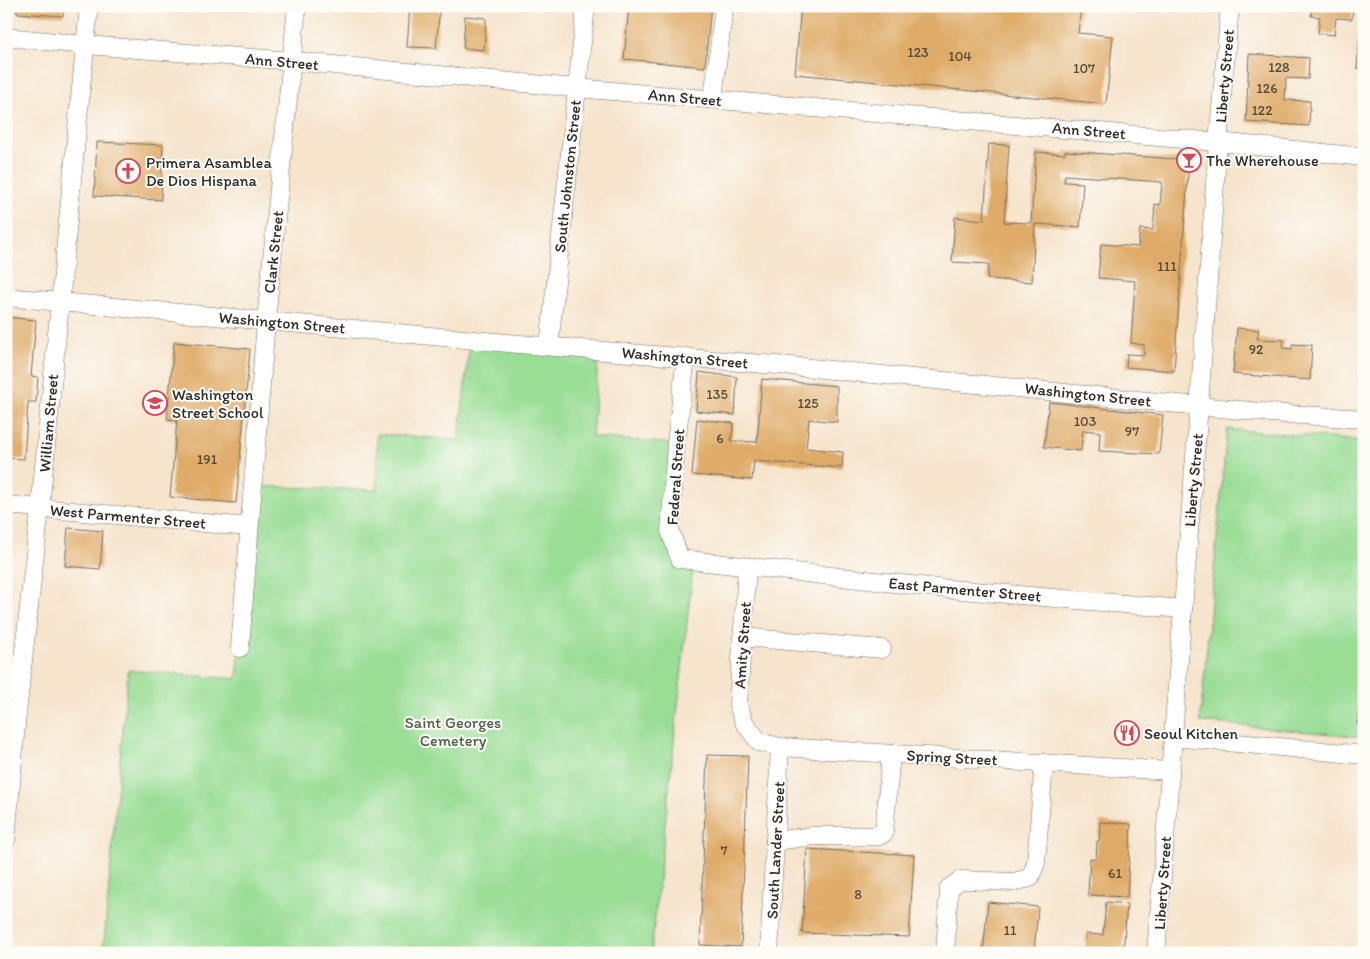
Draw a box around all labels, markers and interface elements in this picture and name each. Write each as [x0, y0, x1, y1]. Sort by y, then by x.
street label: Liberty Street [1211, 28, 1238, 124]
house number: 123 [907, 44, 929, 61]
house number: 104 [948, 48, 972, 65]
street label: Ann Street [244, 49, 320, 74]
house number: 128 [1268, 59, 1290, 76]
house number: 107 [1073, 60, 1095, 77]
house number: 126 [1256, 80, 1278, 97]
street label: Ann Street [647, 85, 723, 110]
street label: South Johnston Street [550, 99, 585, 253]
house number: 122 [1251, 102, 1273, 119]
street label: Ann Street [1051, 118, 1127, 143]
bar icon: The Wherehouse [1176, 147, 1202, 173]
place label: The Wherehouse [1206, 151, 1319, 170]
place label: Primera Asamblea De Dios Hispana [146, 153, 272, 190]
church icon: Primera Asamblea De Dios Hispana [115, 158, 141, 184]
street label: Clark Street [260, 210, 287, 294]
house number: 111 [1157, 258, 1177, 275]
street label: Washington Street [218, 307, 346, 338]
house number: 92 [1249, 341, 1264, 358]
street label: Washington Street [621, 342, 749, 373]
street label: William Street [35, 373, 62, 473]
street label: Washington Street [1024, 378, 1152, 411]
place label: Washington Street School [172, 385, 264, 422]
house number: 135 [706, 386, 728, 403]
school or university icon: Washington Street School [142, 390, 168, 416]
house number: 125 [797, 395, 819, 412]
house number: 103 [1074, 413, 1097, 430]
house number: 97 [1125, 423, 1139, 440]
street label: Federal Street [663, 428, 688, 526]
house number: 6 [716, 430, 724, 447]
street label: Liberty Street [1180, 432, 1207, 528]
house number: 191 [197, 451, 218, 468]
street label: West Parmenter Street [49, 500, 207, 533]
street label: East Parmenter Street [888, 573, 1042, 606]
street label: Amity Street [730, 601, 755, 689]
park label: Saint Georges Cemetery [405, 713, 501, 750]
restaurant icon: Seoul Kitchen [1114, 720, 1140, 746]
place label: Seoul Kitchen [1144, 724, 1239, 743]
street label: Spring Street [906, 746, 998, 769]
street label: South Lander Street [762, 781, 789, 919]
street label: Liberty Street [1150, 836, 1175, 930]
house number: 7 [721, 842, 728, 859]
house number: 61 [1108, 865, 1122, 882]
house number: 8 [854, 886, 862, 903]
house number: 11 [1004, 922, 1017, 939]

